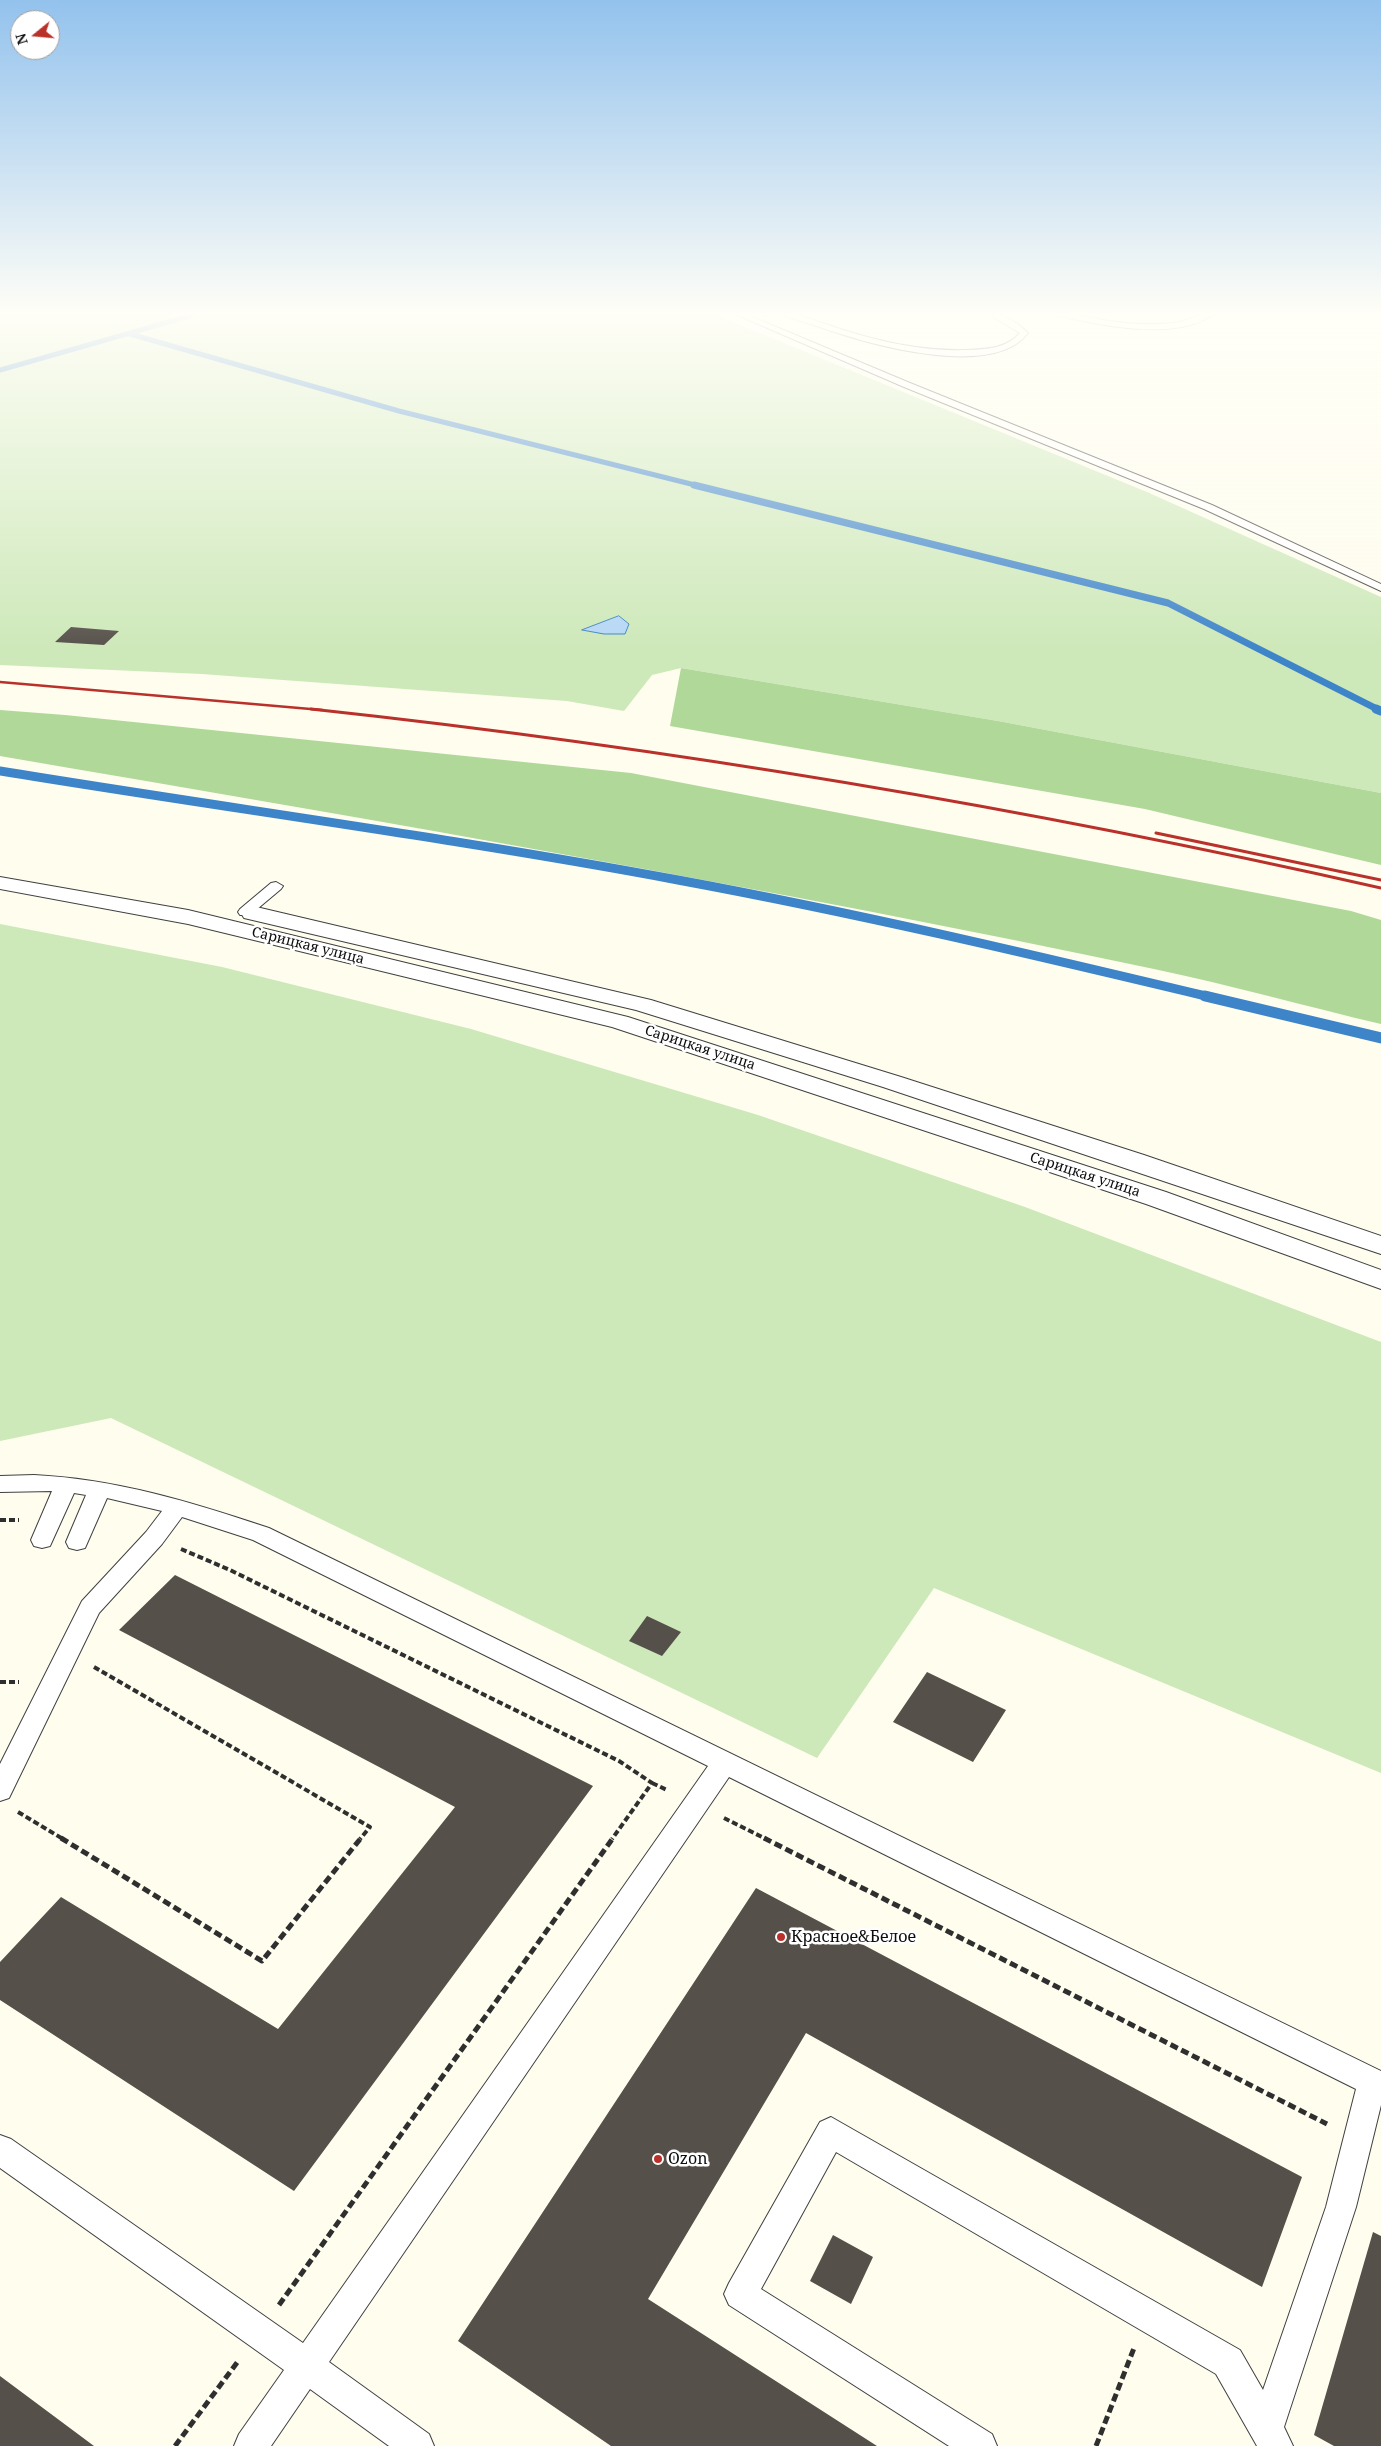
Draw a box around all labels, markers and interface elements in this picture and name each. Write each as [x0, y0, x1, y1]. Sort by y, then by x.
north arrow [10, 10, 60, 60]
text: N [10, 31, 32, 47]
street label: Сарицкая улица [250, 924, 366, 968]
street label: Сарицкая улица [643, 1022, 757, 1074]
street label: Сарицкая улица [1028, 1149, 1142, 1201]
place label: Красное&Белое [791, 1927, 916, 1947]
marker: Красное&Белое [775, 1931, 787, 1943]
place label: Ozon [668, 2149, 708, 2169]
marker: Ozon [652, 2153, 664, 2165]

